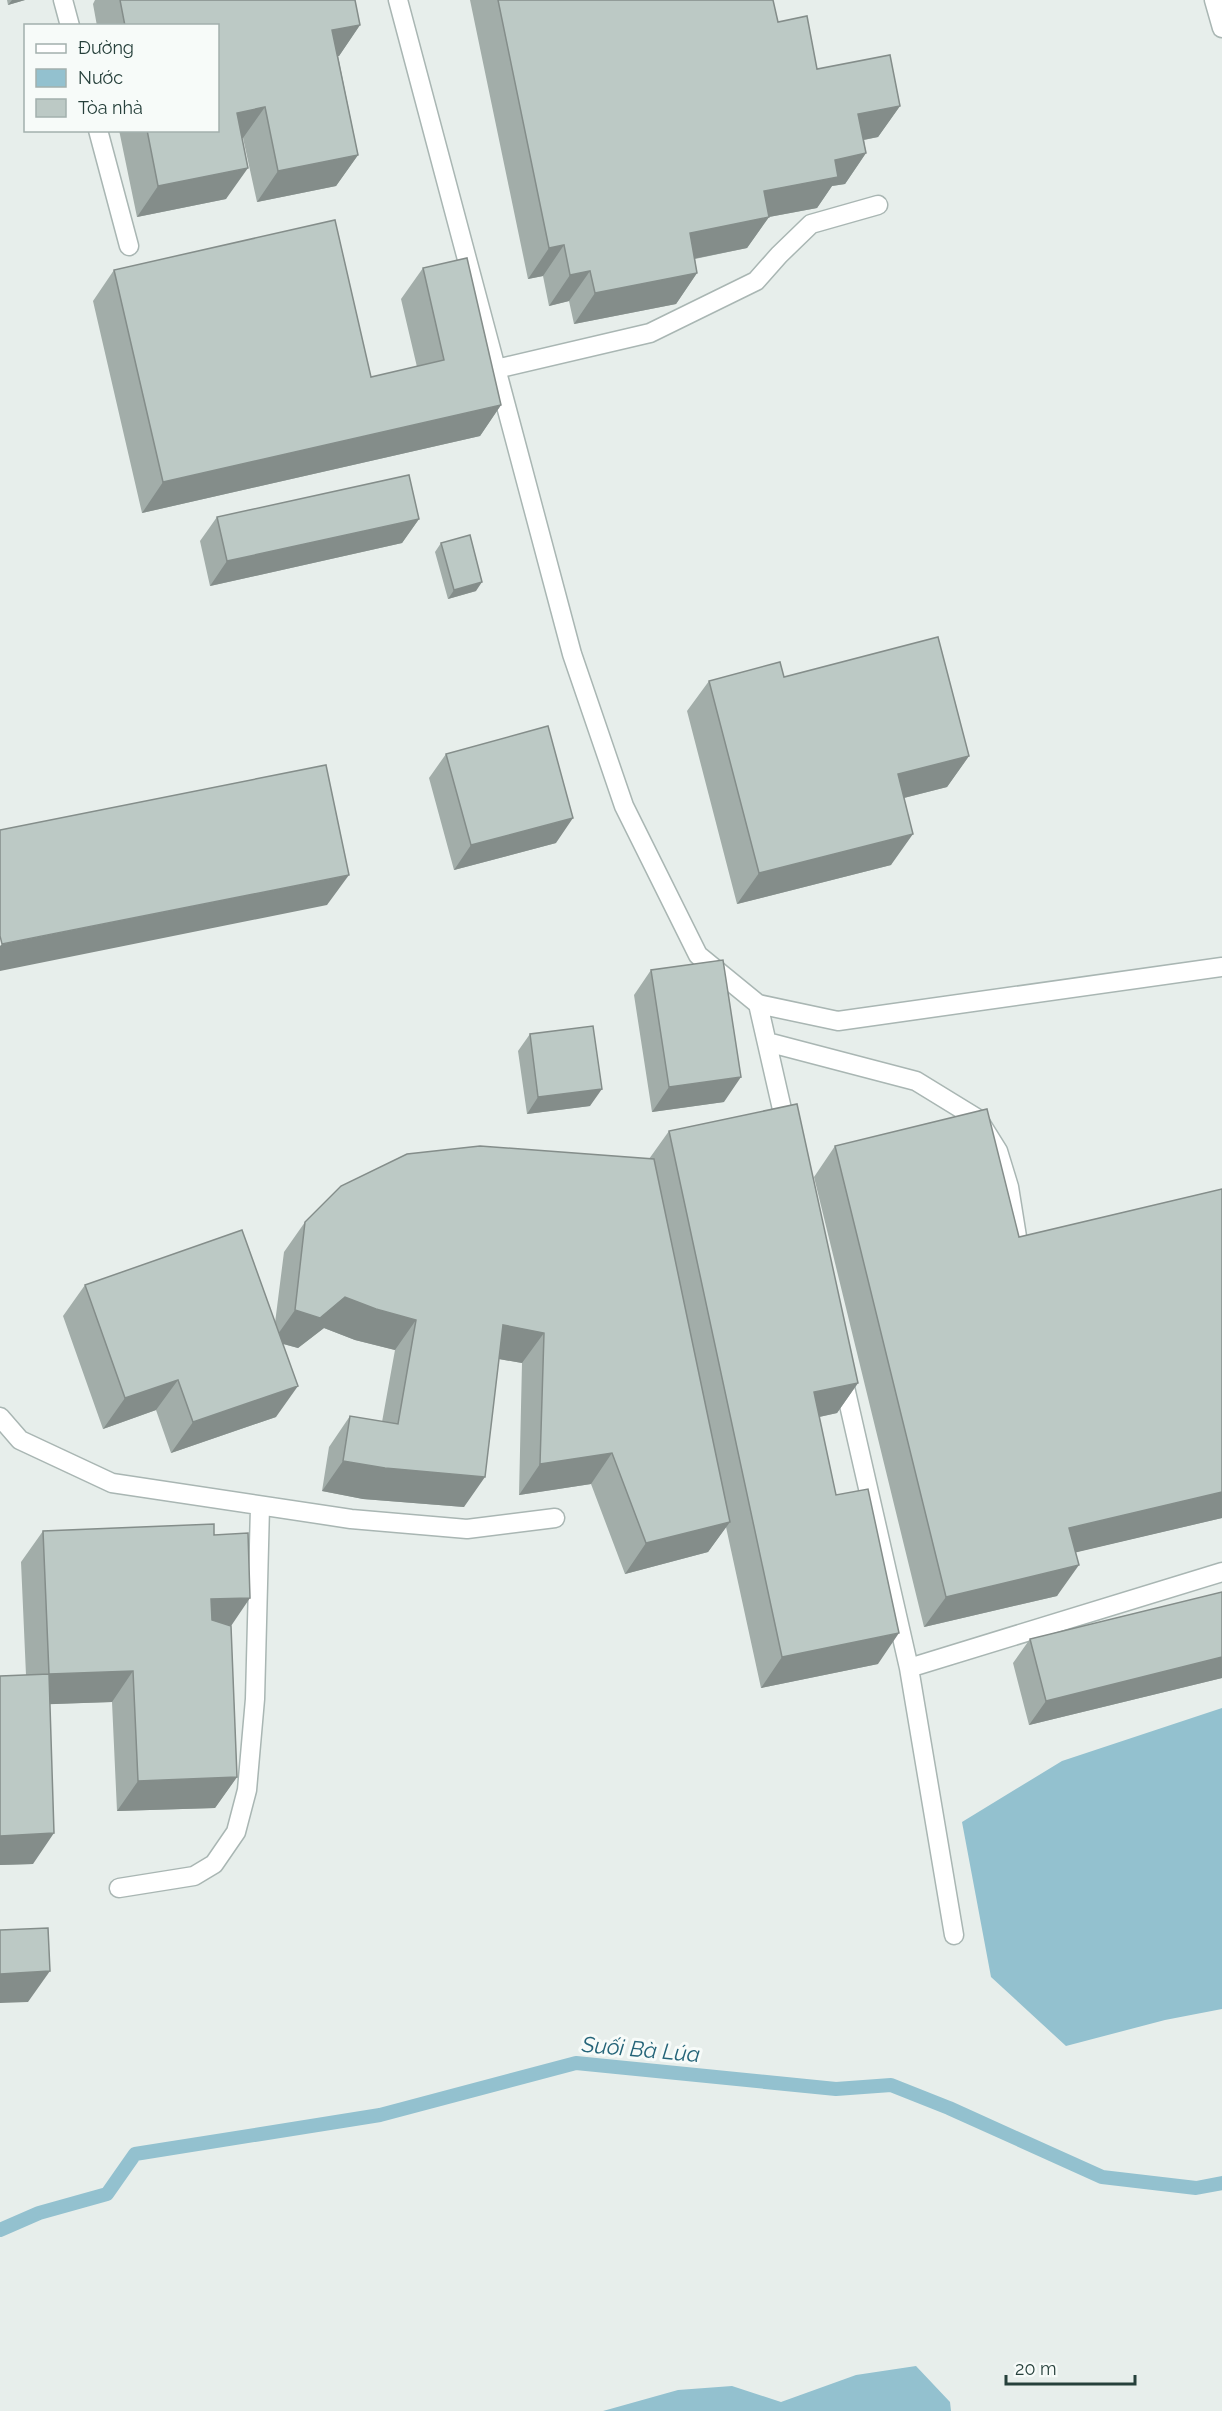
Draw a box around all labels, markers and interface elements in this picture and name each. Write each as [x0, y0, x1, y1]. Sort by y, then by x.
legend [24, 24, 219, 132]
text: Đường [78, 37, 134, 58]
text: Nước [78, 67, 123, 88]
text: Tòa nhà [78, 97, 143, 118]
water label: Suối Bà Lúa [580, 2031, 701, 2067]
scale bar [1006, 2348, 1135, 2386]
text: 20 m [1015, 2358, 1057, 2379]

